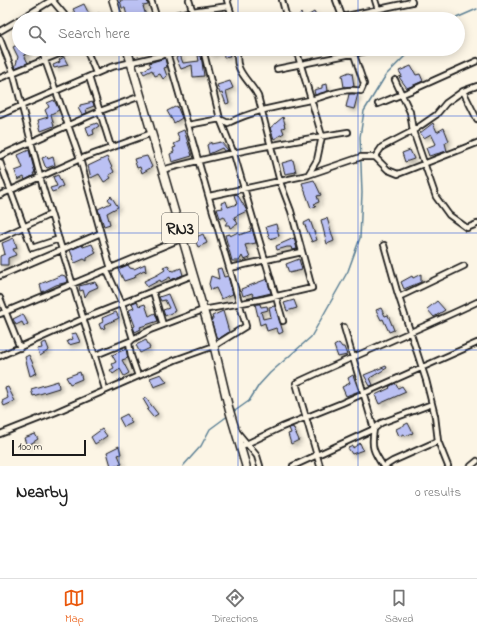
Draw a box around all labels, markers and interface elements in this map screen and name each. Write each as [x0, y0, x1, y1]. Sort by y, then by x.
search box [12, 12, 465, 56]
icon: search [26, 23, 48, 45]
text: Search here [58, 23, 130, 45]
road number: RN3 [162, 213, 198, 243]
scale bar [12, 438, 86, 457]
text: 100 m [18, 439, 42, 455]
text: Nearby [16, 480, 68, 505]
text: 0 results [415, 483, 461, 502]
tab: Map [63, 587, 85, 627]
tab: Directions [212, 587, 258, 627]
tab: Saved [385, 587, 414, 627]

